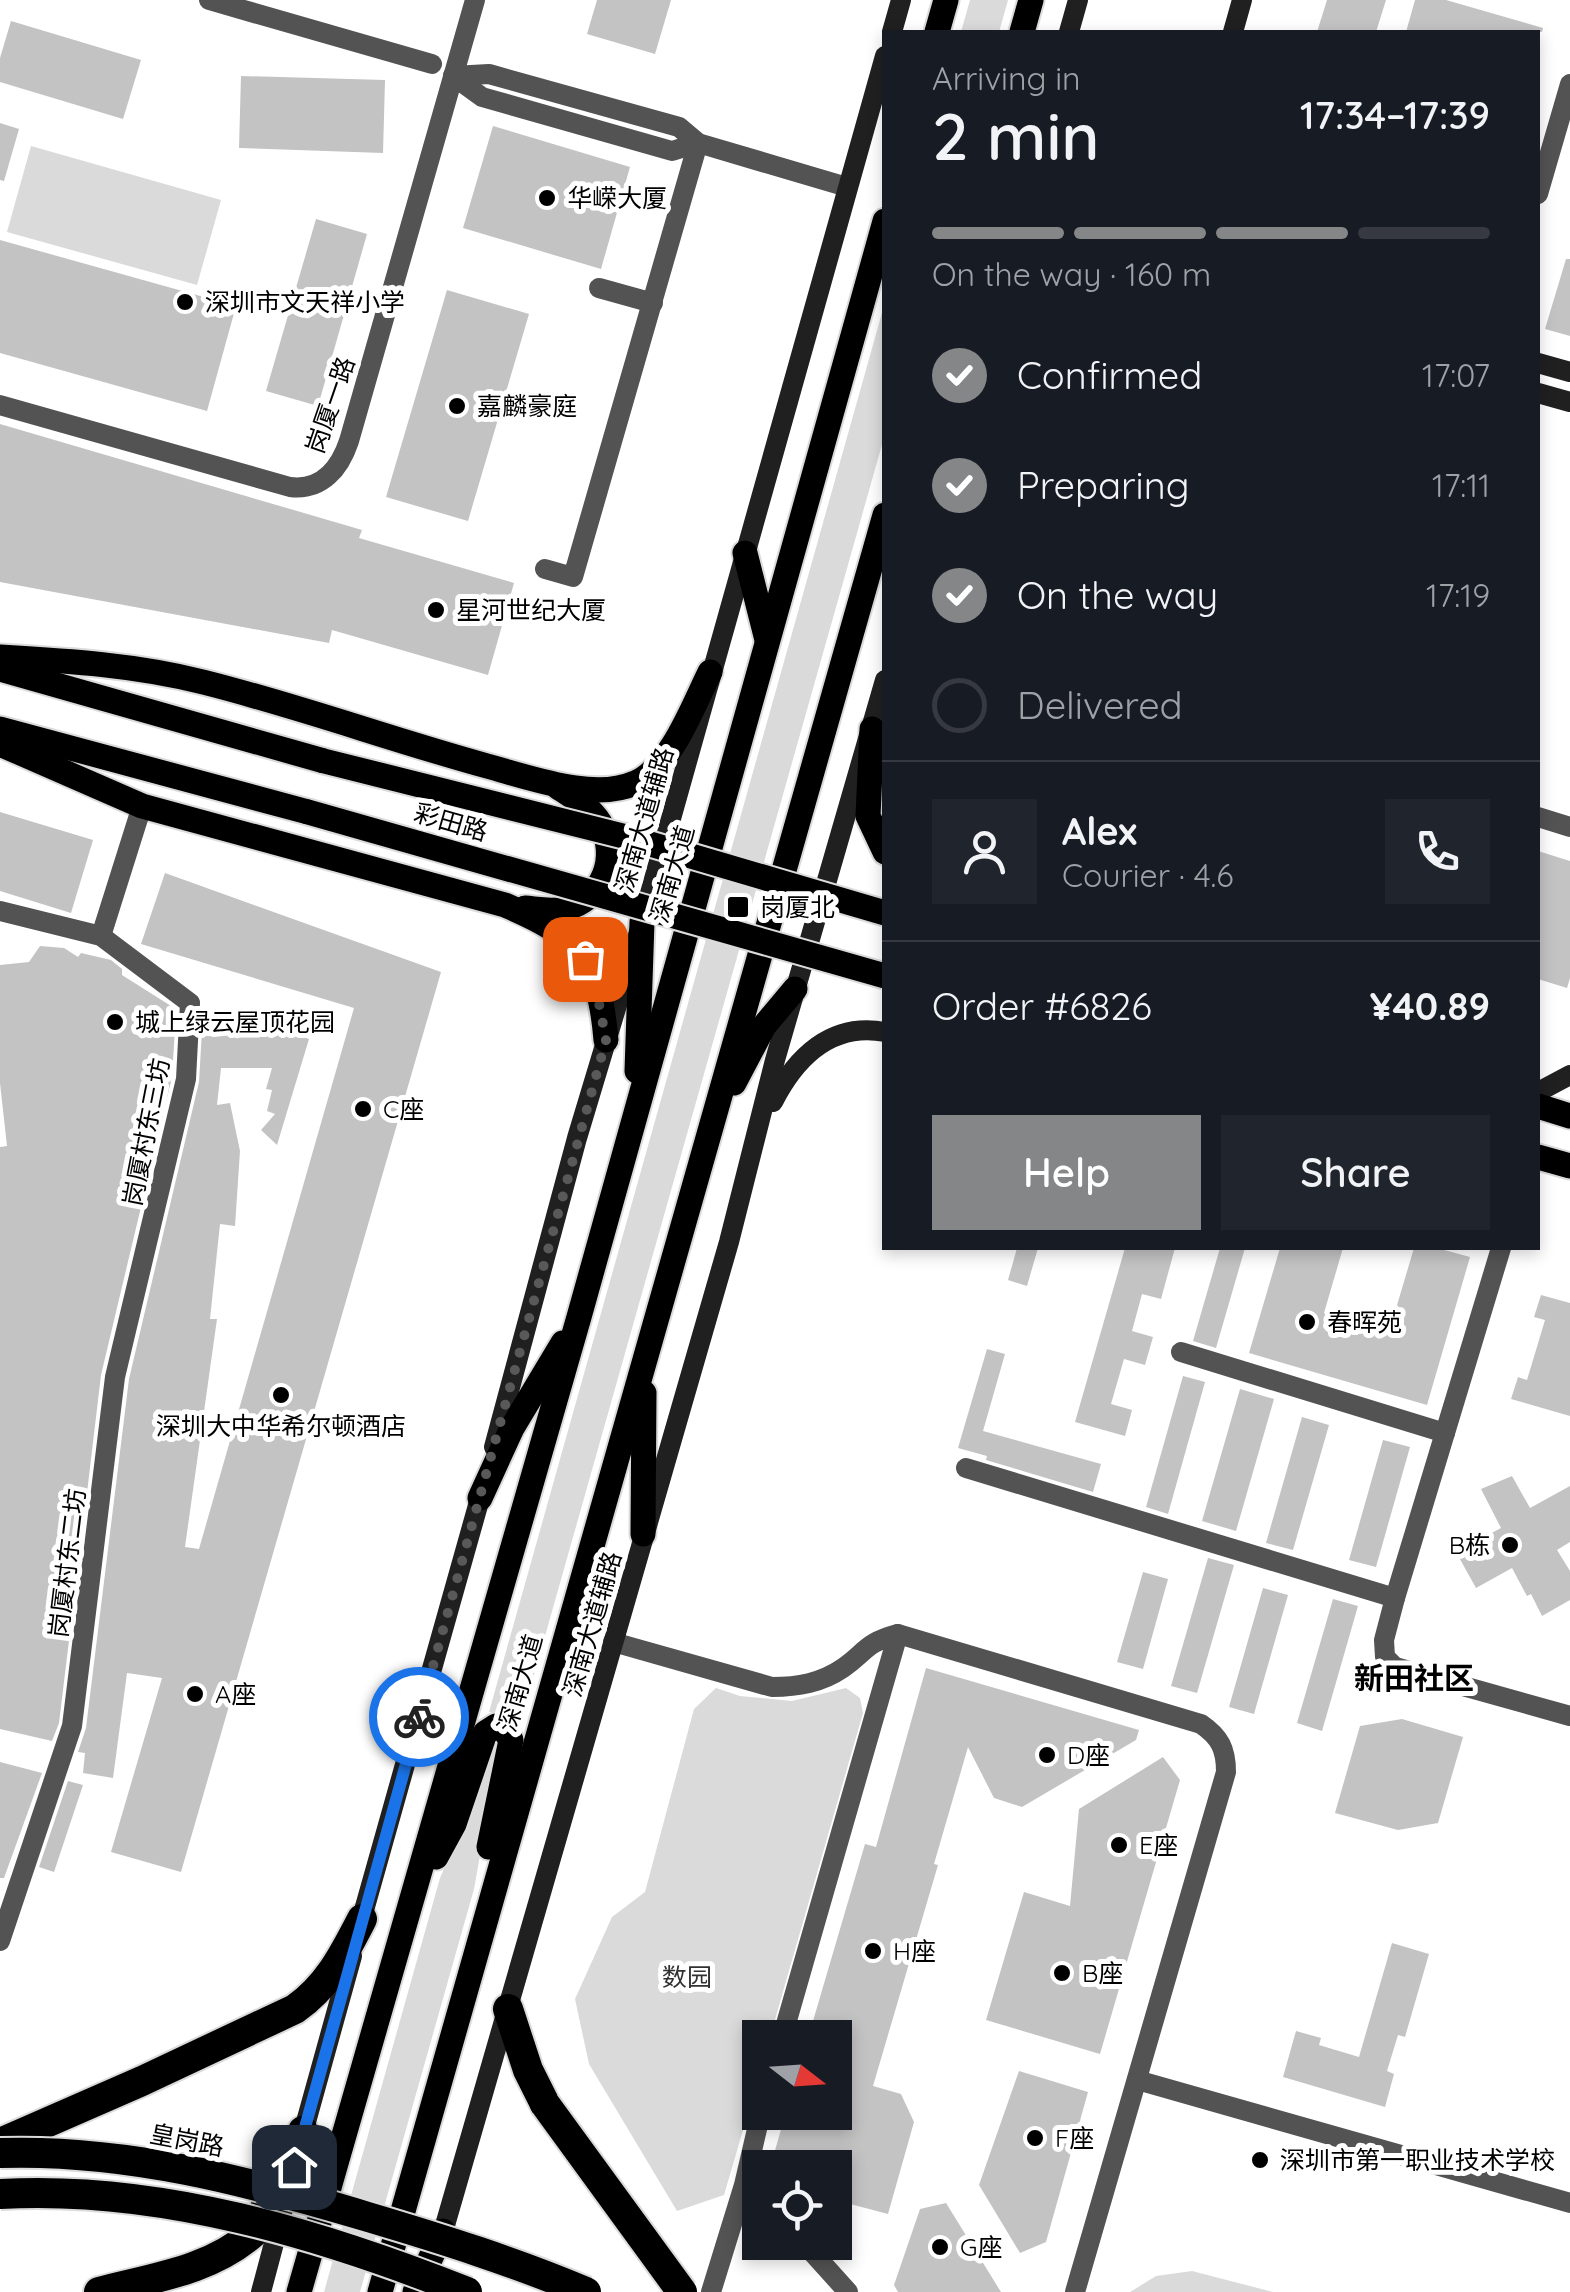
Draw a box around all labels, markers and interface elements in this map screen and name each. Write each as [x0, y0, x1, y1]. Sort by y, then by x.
text: Arriving in [932, 58, 1081, 98]
text: 17:34–17:39 [1300, 91, 1490, 139]
text: 2 min [932, 95, 1100, 176]
place label: 华嵘大厦 [567, 182, 667, 213]
marker: 华嵘大厦 [536, 187, 558, 209]
text: On the way · 160 m [932, 254, 1211, 294]
place label: 深圳市文天祥小学 [205, 286, 405, 317]
marker: 深圳市文天祥小学 [174, 291, 196, 313]
icon: check [932, 348, 987, 403]
text: Confirmed [1017, 351, 1202, 399]
street label: 岗厦一路 [299, 353, 360, 457]
text: 17:07 [1422, 355, 1490, 395]
place label: 嘉麟豪庭 [477, 390, 577, 421]
marker: 嘉麟豪庭 [446, 395, 468, 417]
icon: check [932, 458, 987, 513]
text: Preparing [1017, 461, 1189, 509]
text: 17:11 [1432, 465, 1490, 505]
icon: check [932, 568, 987, 623]
text: On the way [1017, 571, 1218, 619]
text: 17:19 [1426, 575, 1490, 615]
place label: 星河世纪大厦 [456, 594, 606, 625]
marker: 星河世纪大厦 [425, 599, 447, 621]
text: Delivered [1017, 681, 1183, 729]
street label: 深南大道辅路 [609, 744, 679, 896]
street label: 彩田路 [411, 796, 491, 847]
button: person [932, 799, 1037, 904]
button: phone [1385, 799, 1490, 904]
text: Alex [1062, 807, 1137, 855]
street label: 深南大道 [644, 822, 700, 926]
text: Courier · 4.6 [1062, 855, 1234, 895]
place label: 岗厦北 [760, 891, 835, 922]
marker: 岗厦北 [725, 894, 751, 920]
pin [543, 917, 628, 1002]
icon: bag [558, 932, 613, 987]
text: Order #6826 [932, 982, 1152, 1030]
text: ¥40.89 [1370, 982, 1490, 1030]
place label: 城上绿云屋顶花园 [135, 1006, 335, 1037]
marker: 城上绿云屋顶花园 [104, 1011, 126, 1033]
street label: 岗厦村东三坊 [116, 1055, 175, 1208]
place label: C座 [383, 1093, 424, 1124]
marker: C座 [352, 1098, 374, 1120]
button: Help [932, 1115, 1201, 1230]
button: Share [1221, 1115, 1490, 1230]
place label: 春晖苑 [1327, 1306, 1402, 1337]
marker: 春晖苑 [1296, 1311, 1318, 1333]
marker: 深圳大中华希尔顿酒店 [270, 1384, 292, 1406]
place label: 深圳大中华希尔顿酒店 [156, 1410, 406, 1441]
street label: 岗厦村东二坊 [42, 1487, 91, 1639]
place label: B栋 [1449, 1529, 1490, 1560]
marker: B栋 [1499, 1534, 1521, 1556]
street label: 深南大道辅路 [556, 1547, 627, 1700]
street label: 深南大道 [491, 1631, 548, 1735]
district label: 新田社区 [1354, 1659, 1474, 1697]
courier [369, 1667, 469, 1767]
place label: A座 [215, 1678, 256, 1709]
marker: A座 [184, 1683, 206, 1705]
icon: bike [392, 1690, 447, 1745]
place label: D座 [1067, 1739, 1110, 1770]
marker: D座 [1036, 1744, 1058, 1766]
place label: E座 [1139, 1829, 1178, 1860]
marker: E座 [1108, 1834, 1130, 1856]
place label: H座 [893, 1935, 936, 1966]
marker: H座 [862, 1940, 884, 1962]
place label: B座 [1082, 1957, 1123, 1988]
park label: 数园 [662, 1961, 712, 1992]
marker: B座 [1051, 1962, 1073, 1984]
north arrow [742, 2020, 852, 2130]
map controls [742, 2020, 852, 2260]
street label: 皇岗路 [147, 2117, 227, 2162]
place label: F座 [1055, 2122, 1094, 2153]
pin [252, 2125, 337, 2210]
marker: F座 [1024, 2127, 1046, 2149]
icon: home [267, 2140, 322, 2195]
place label: 深圳市第一职业技术学校 [1280, 2144, 1555, 2175]
marker: 深圳市第一职业技术学校 [1249, 2149, 1271, 2171]
button: locate [742, 2150, 852, 2260]
place label: G座 [960, 2231, 1002, 2262]
marker: G座 [929, 2236, 951, 2258]

